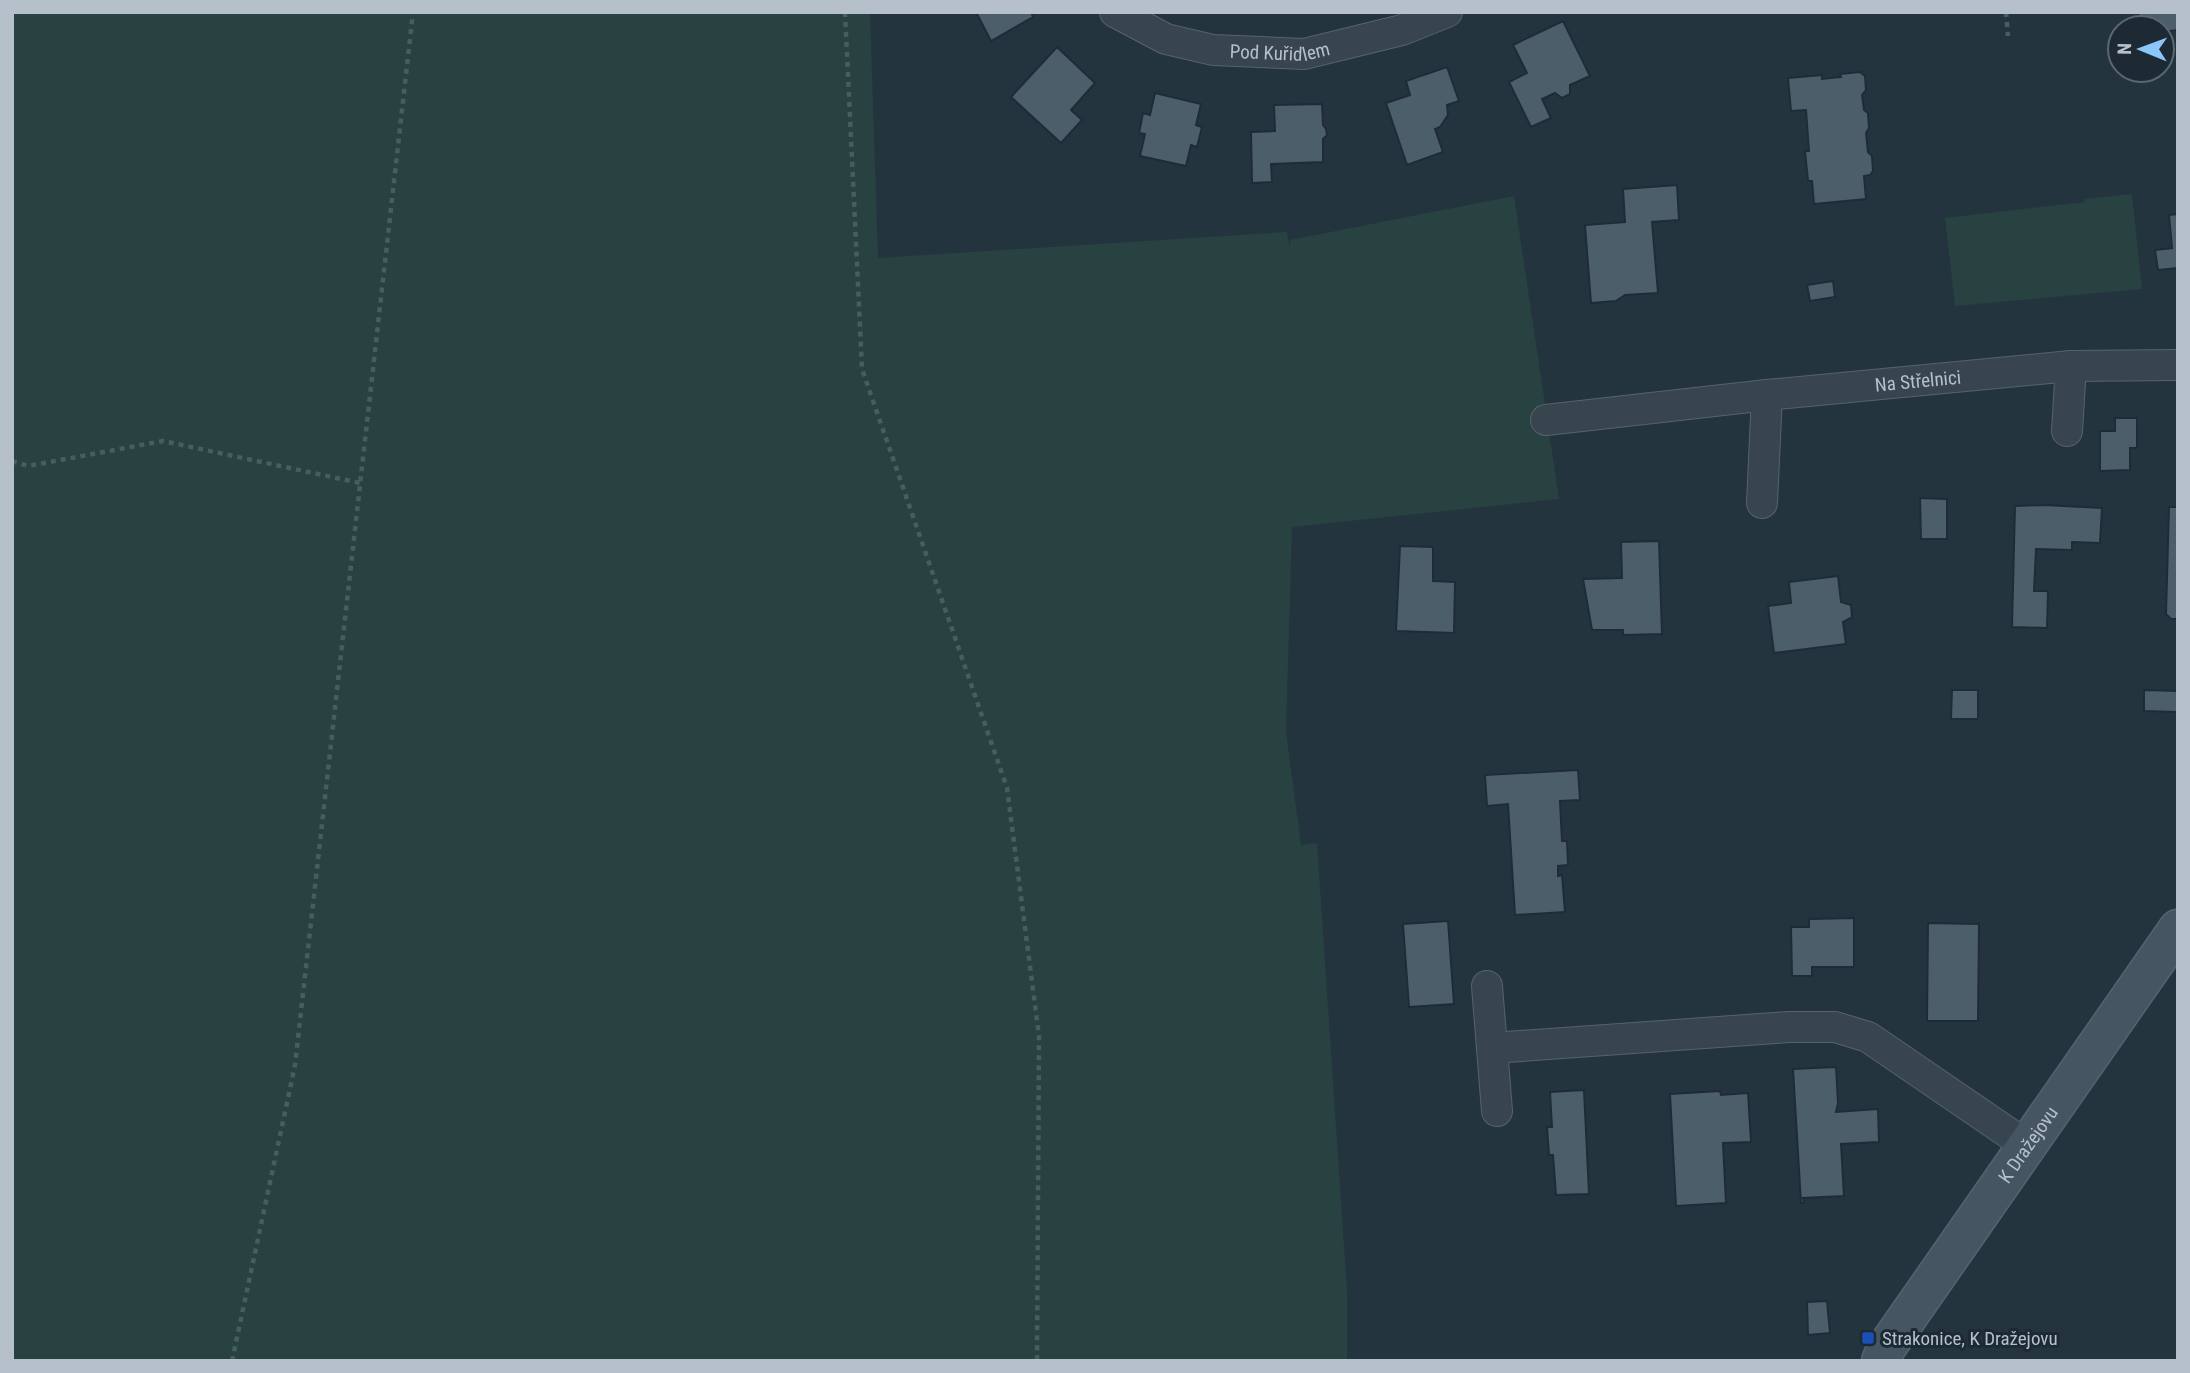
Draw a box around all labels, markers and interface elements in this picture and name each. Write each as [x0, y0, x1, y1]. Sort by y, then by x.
north arrow [2106, 14, 2176, 84]
street label: Pod Kuřidlem [1229, 37, 1332, 66]
text: N [2113, 43, 2136, 55]
street label: Na Střelnici [1874, 365, 1962, 396]
street label: K Dražejovu [1993, 1102, 2062, 1187]
place label: Strakonice, K Dražejovu [1882, 1327, 2058, 1350]
marker: Strakonice, K Dražejovu [1860, 1330, 1876, 1346]

